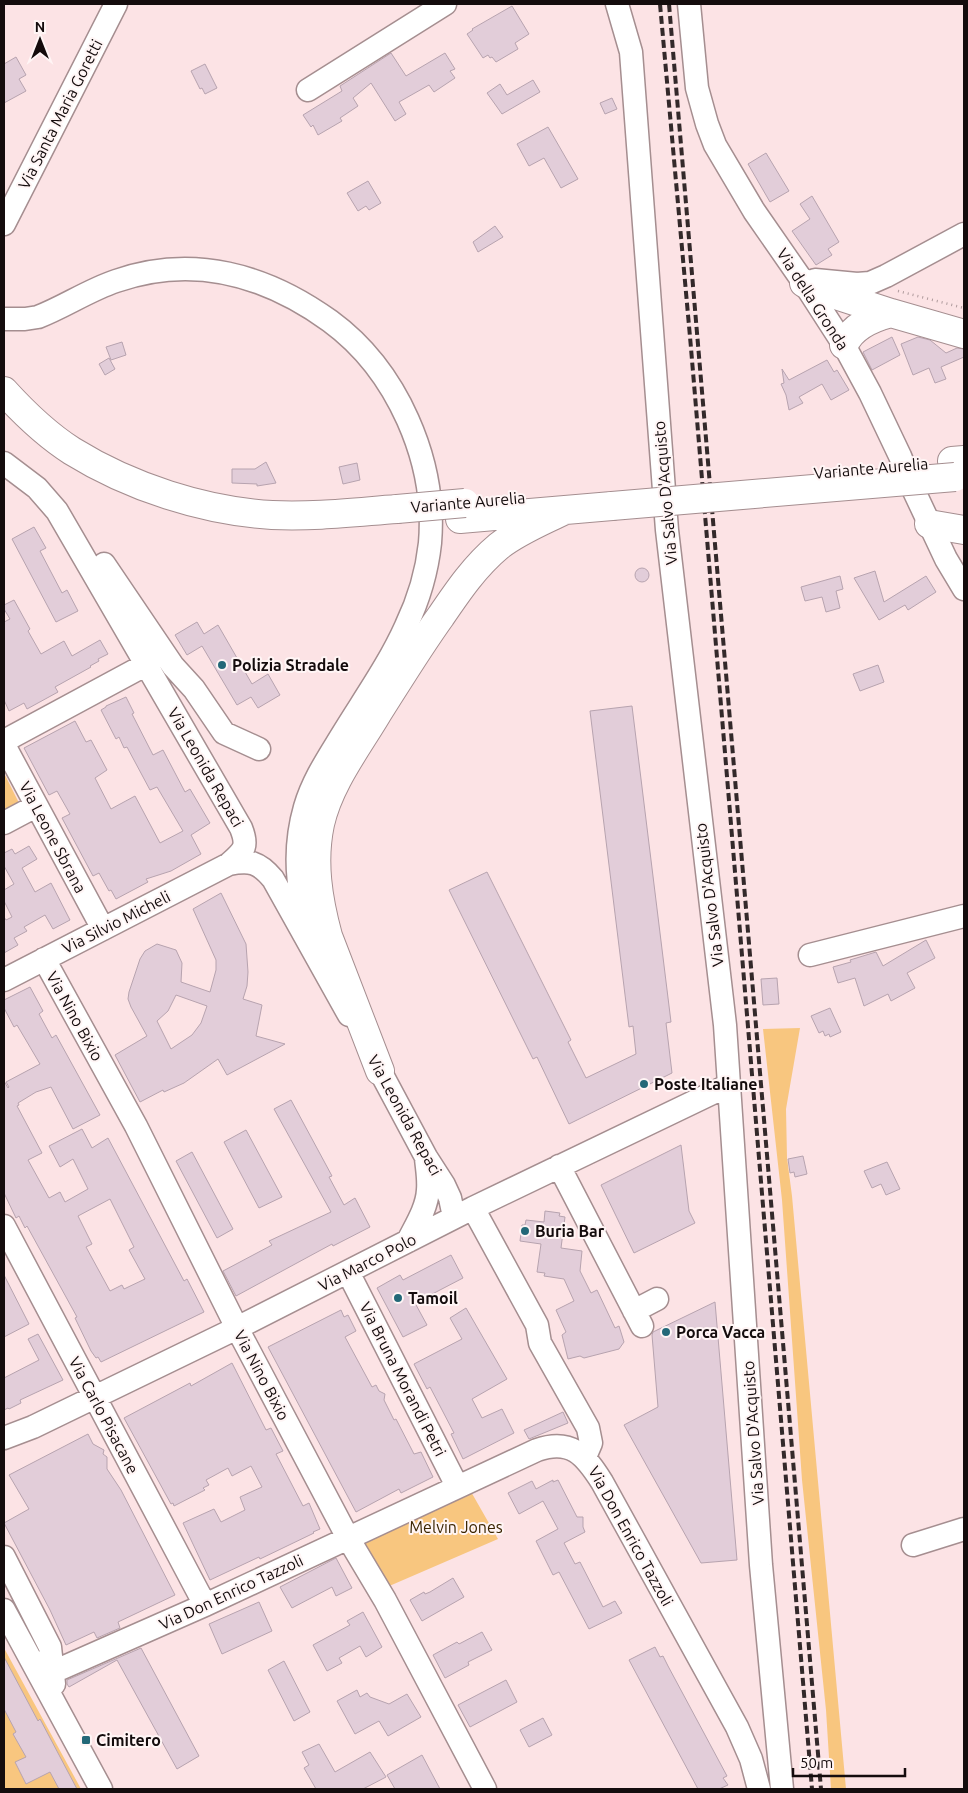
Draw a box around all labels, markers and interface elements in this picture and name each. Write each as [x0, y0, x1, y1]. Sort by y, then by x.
north arrow [15, 15, 65, 65]
text: N [35, 19, 45, 35]
street label: Via Santa Maria Goretti [14, 36, 106, 192]
street label: Via della Gronda [773, 245, 853, 353]
street label: Via Salvo D'Acquisto [650, 420, 680, 566]
street label: Variante Aurelia [813, 454, 929, 482]
street label: Variante Aurelia [410, 488, 526, 516]
place label: Polizia Stradale [232, 656, 349, 674]
marker: Polizia Stradale [216, 659, 228, 671]
street label: Via Leonida Repaci [165, 704, 247, 830]
street label: Via Leone Sbrana [16, 778, 90, 896]
street label: Via Salvo D'Acquisto [691, 822, 727, 968]
street label: Via Silvio Micheli [59, 887, 173, 957]
street label: Via Nino Bixio [43, 968, 107, 1064]
street label: Via Leonida Repaci [364, 1052, 446, 1178]
place label: Poste Italiane [654, 1075, 757, 1093]
marker: Poste Italiane [638, 1078, 650, 1090]
place label: Buria Bar [535, 1222, 605, 1240]
marker: Buria Bar [519, 1225, 531, 1237]
street label: Via Marco Polo [315, 1230, 419, 1294]
place label: Tamoil [408, 1289, 458, 1307]
marker: Tamoil [392, 1292, 404, 1304]
street label: Via Bruna Morandi Petri [356, 1299, 450, 1459]
place label: Porca Vacca [676, 1323, 765, 1341]
marker: Porca Vacca [660, 1326, 672, 1338]
street label: Via Nino Bixio [231, 1327, 293, 1423]
street label: Via Carlo Pisacane [66, 1353, 142, 1477]
street label: Via Salvo D'Acquisto [739, 1360, 767, 1506]
street label: Via Don Enrico Tazzoli [585, 1463, 677, 1609]
park label: Melvin Jones [409, 1518, 503, 1536]
street label: Via Don Enrico Tazzoli [156, 1551, 306, 1633]
place label: Cimitero [96, 1731, 161, 1749]
marker: Cimitero [80, 1734, 92, 1746]
scale bar [793, 1746, 906, 1778]
text: 50 m [800, 1754, 833, 1771]

